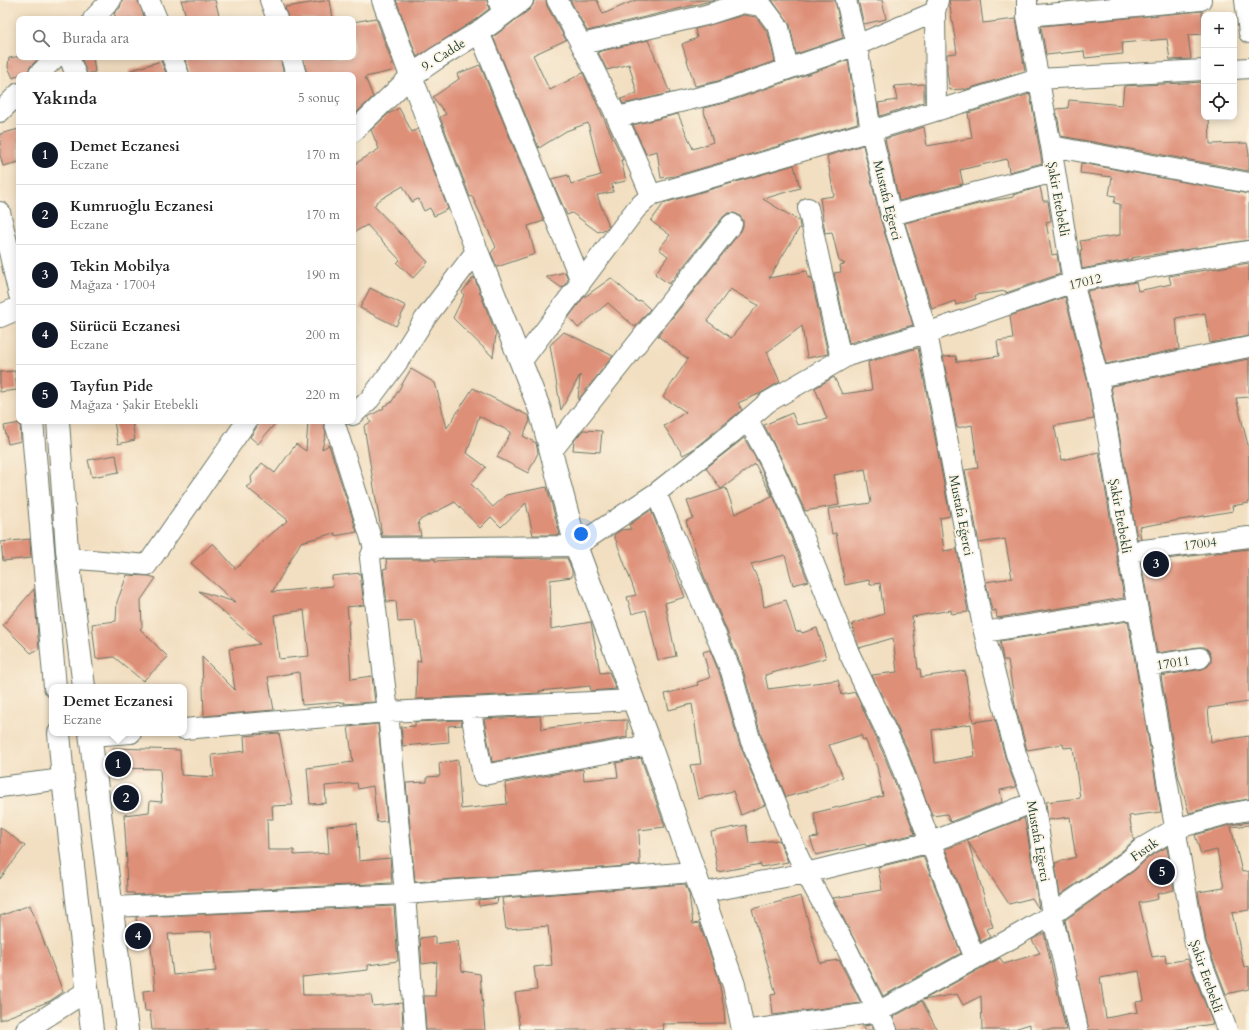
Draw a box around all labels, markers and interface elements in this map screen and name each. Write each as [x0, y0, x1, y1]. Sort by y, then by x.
map controls [1201, 12, 1237, 120]
button: + [1201, 12, 1237, 48]
search box [16, 16, 356, 60]
icon: search [30, 27, 52, 49]
text: Burada ara [62, 28, 129, 48]
street label: 9. Cadde [418, 34, 469, 75]
button: − [1201, 48, 1237, 84]
button: locate [1201, 84, 1237, 120]
text: Yakında [32, 87, 97, 110]
text: 5 sonuç [298, 89, 340, 107]
text: Demet Eczanesi [70, 136, 180, 156]
text: 1 [42, 146, 48, 164]
text: 170 m [306, 146, 340, 164]
text: Eczane [70, 156, 109, 174]
street label: Mustafa Eğerci [868, 158, 906, 243]
street label: Şakir Etebekli [1043, 160, 1074, 238]
text: Kumruoğlu Eczanesi [70, 196, 213, 216]
text: 2 [42, 206, 48, 224]
text: 170 m [306, 206, 340, 224]
text: Eczane [70, 216, 109, 234]
text: Tekin Mobilya [70, 256, 170, 276]
text: 3 [42, 266, 48, 284]
text: 190 m [306, 266, 340, 284]
street label: 17012 [1067, 269, 1104, 294]
text: Mağaza · 17004 [70, 276, 156, 294]
text: Sürücü Eczanesi [70, 316, 181, 336]
text: 4 [42, 326, 48, 344]
text: 200 m [306, 326, 340, 344]
text: Eczane [70, 336, 109, 354]
text: Tayfun Pide [70, 376, 153, 396]
text: 5 [42, 386, 48, 404]
text: 220 m [306, 386, 340, 404]
text: Mağaza · Şakir Etebekli [70, 396, 198, 414]
street label: Mustafa Eğerci [944, 473, 978, 558]
street label: Şakir Etebekli [1105, 477, 1136, 555]
your location [571, 524, 591, 544]
street label: 17004 [1183, 533, 1218, 555]
pin: 3 [1143, 549, 1169, 579]
street label: 17011 [1155, 651, 1191, 674]
popup [49, 684, 187, 736]
text: Demet Eczanesi [63, 691, 173, 711]
text: Eczane [63, 711, 102, 729]
pin: 1 [105, 749, 131, 779]
pin: 2 [113, 783, 139, 813]
street label: Mustafa Eğerci [1022, 799, 1054, 883]
street label: Fıstık [1127, 834, 1162, 866]
pin: 5 [1149, 857, 1175, 887]
pin: 4 [125, 921, 151, 951]
street label: Şakir Etebekli [1185, 938, 1227, 1015]

